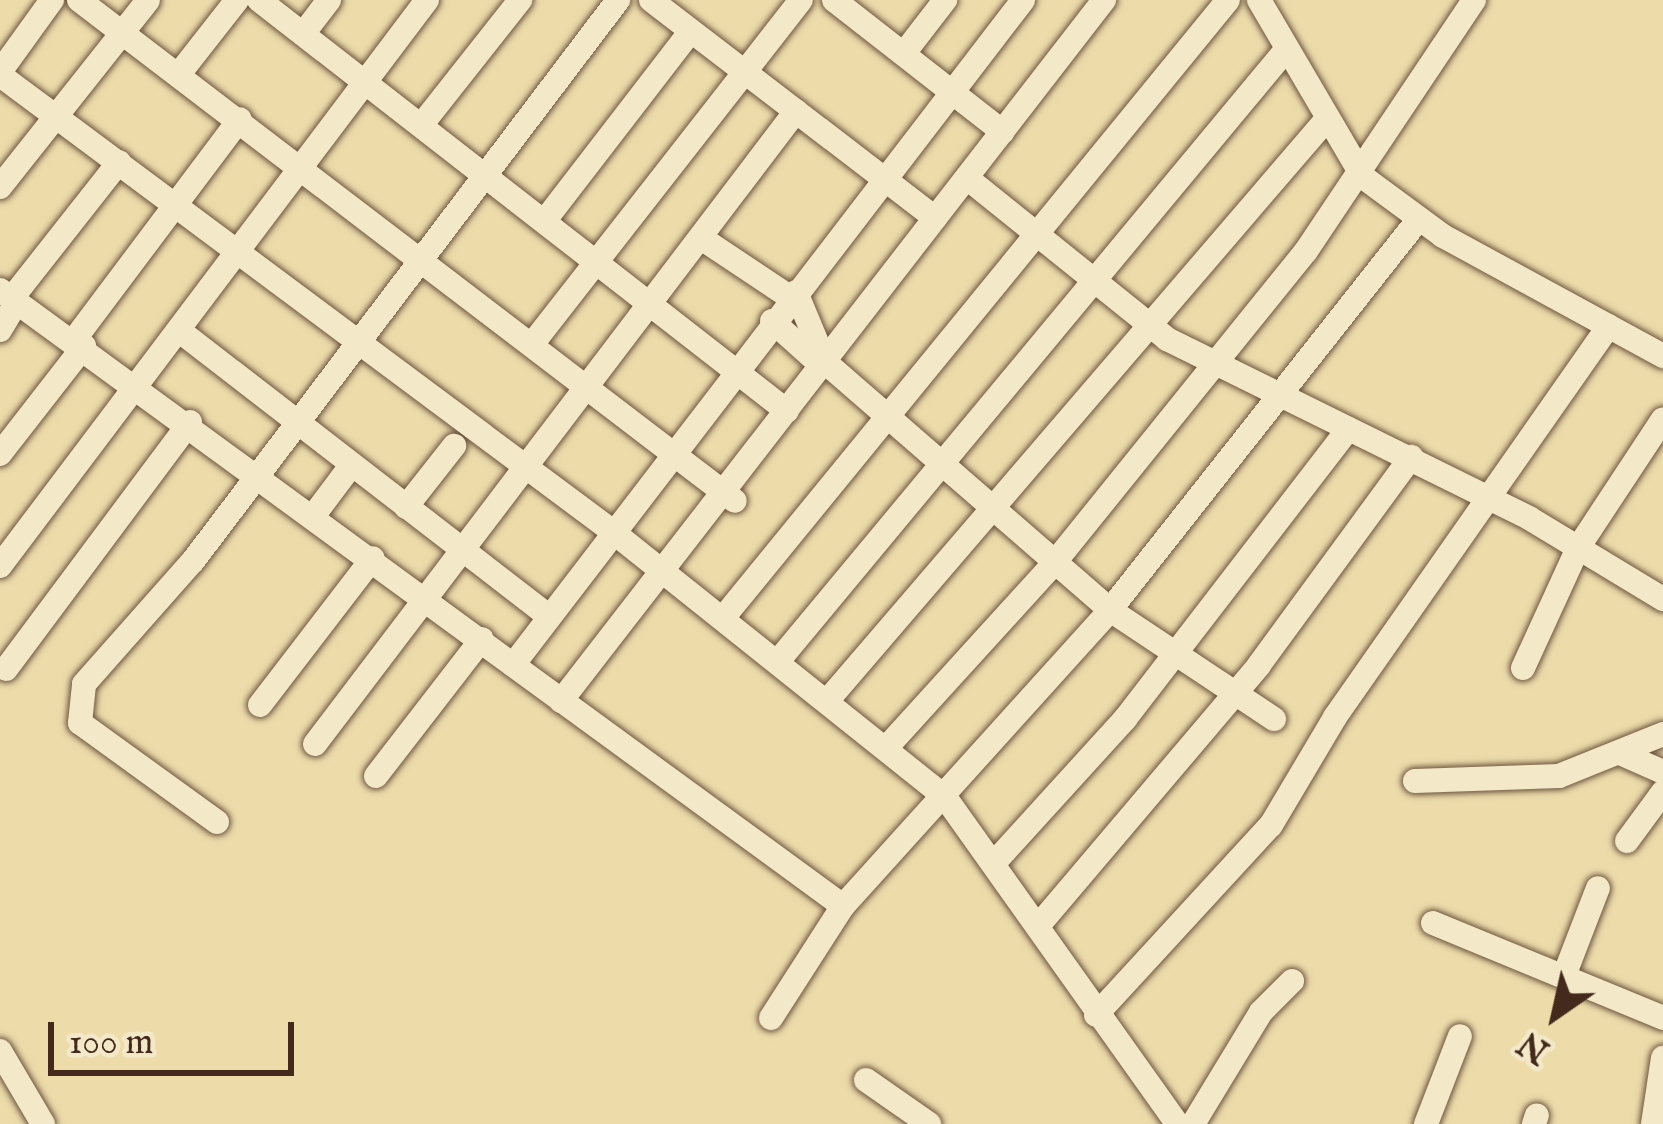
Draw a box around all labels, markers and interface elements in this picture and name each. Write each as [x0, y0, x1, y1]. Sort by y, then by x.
north arrow [1495, 956, 1615, 1076]
scale bar [54, 998, 300, 1072]
text: 100 m [69, 1020, 153, 1066]
text: N [1511, 1020, 1558, 1071]

